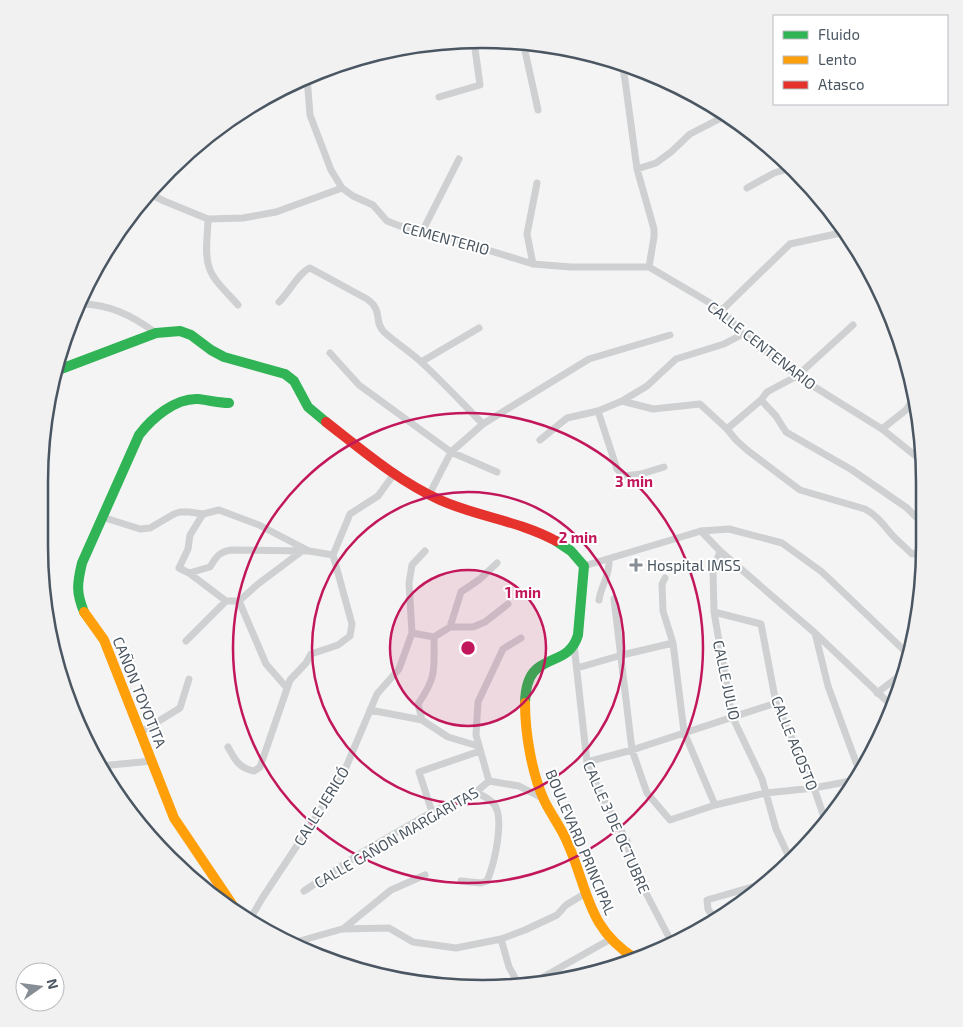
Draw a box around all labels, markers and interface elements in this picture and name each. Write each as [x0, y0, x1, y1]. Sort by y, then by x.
legend [773, 15, 948, 105]
text: Fluido [818, 25, 860, 43]
text: Lento [818, 50, 857, 68]
text: Atasco [818, 75, 864, 93]
street label: CEMENTERIO [400, 218, 492, 258]
street label: CALLE CENTENARIO [704, 297, 820, 393]
text: 3 min [615, 472, 653, 490]
text: 2 min [559, 528, 597, 546]
place label: Hospital IMSS [647, 556, 741, 574]
marker: Hospital IMSS [629, 558, 643, 572]
text: 1 min [505, 583, 541, 601]
street label: CAÑON TOYOTITA [110, 634, 171, 751]
street label: CALLE JULIO [710, 638, 744, 722]
centre of rings [459, 639, 477, 657]
street label: CALLE AGOSTO [768, 693, 822, 793]
street label: CALLE 3 DE OCTUBRE [580, 758, 654, 896]
street label: CALLE JERICÓ [290, 763, 352, 849]
street label: BOULEVARD PRINCIPAL [542, 766, 620, 918]
street label: CALLE CAÑON MARGARITAS [311, 783, 481, 891]
north arrow [15, 962, 65, 1012]
text: N [44, 977, 63, 991]

